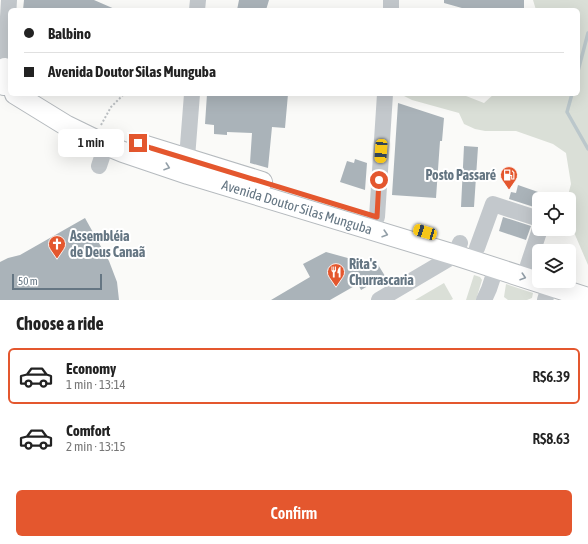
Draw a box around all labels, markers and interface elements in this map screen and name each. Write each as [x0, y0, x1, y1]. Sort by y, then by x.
text: Balbino [48, 25, 91, 42]
text: Avenida Doutor Silas Munguba [48, 63, 216, 80]
callout: 1 min [58, 129, 124, 157]
route end [129, 134, 147, 152]
text: 1 min [78, 135, 104, 150]
car [374, 139, 388, 163]
one-way arrow [164, 163, 171, 171]
fuel station icon: Posto Passaré [499, 165, 519, 190]
place label: Posto Passaré [425, 167, 496, 183]
route start [370, 171, 388, 189]
street label: Avenida Doutor Silas Munguba [220, 176, 374, 238]
map controls [532, 192, 576, 288]
button: locate [532, 192, 576, 236]
car [412, 223, 438, 241]
place label: Assembléia de Deus Canaã [69, 228, 146, 260]
one-way arrow [382, 229, 389, 238]
church icon: Assembléia de Deus Canaã [47, 234, 67, 259]
button: layers [532, 244, 576, 288]
place label: Rita's Churrascaria [349, 256, 414, 288]
restaurant icon: Rita's Churrascaria [326, 262, 346, 287]
scale bar [12, 272, 102, 291]
one-way arrow [519, 272, 526, 281]
text: 50 m [18, 275, 38, 287]
text: Choose a ride [16, 313, 104, 334]
icon: car [18, 358, 54, 394]
text: Economy [66, 360, 116, 377]
text: R$6.39 [532, 368, 570, 385]
text: 1 min · 13:14 [66, 377, 126, 392]
icon: car [18, 420, 54, 456]
text: Comfort [66, 422, 110, 439]
text: R$8.63 [532, 430, 570, 447]
text: 2 min · 13:15 [66, 439, 126, 454]
button: Confirm [16, 490, 572, 536]

